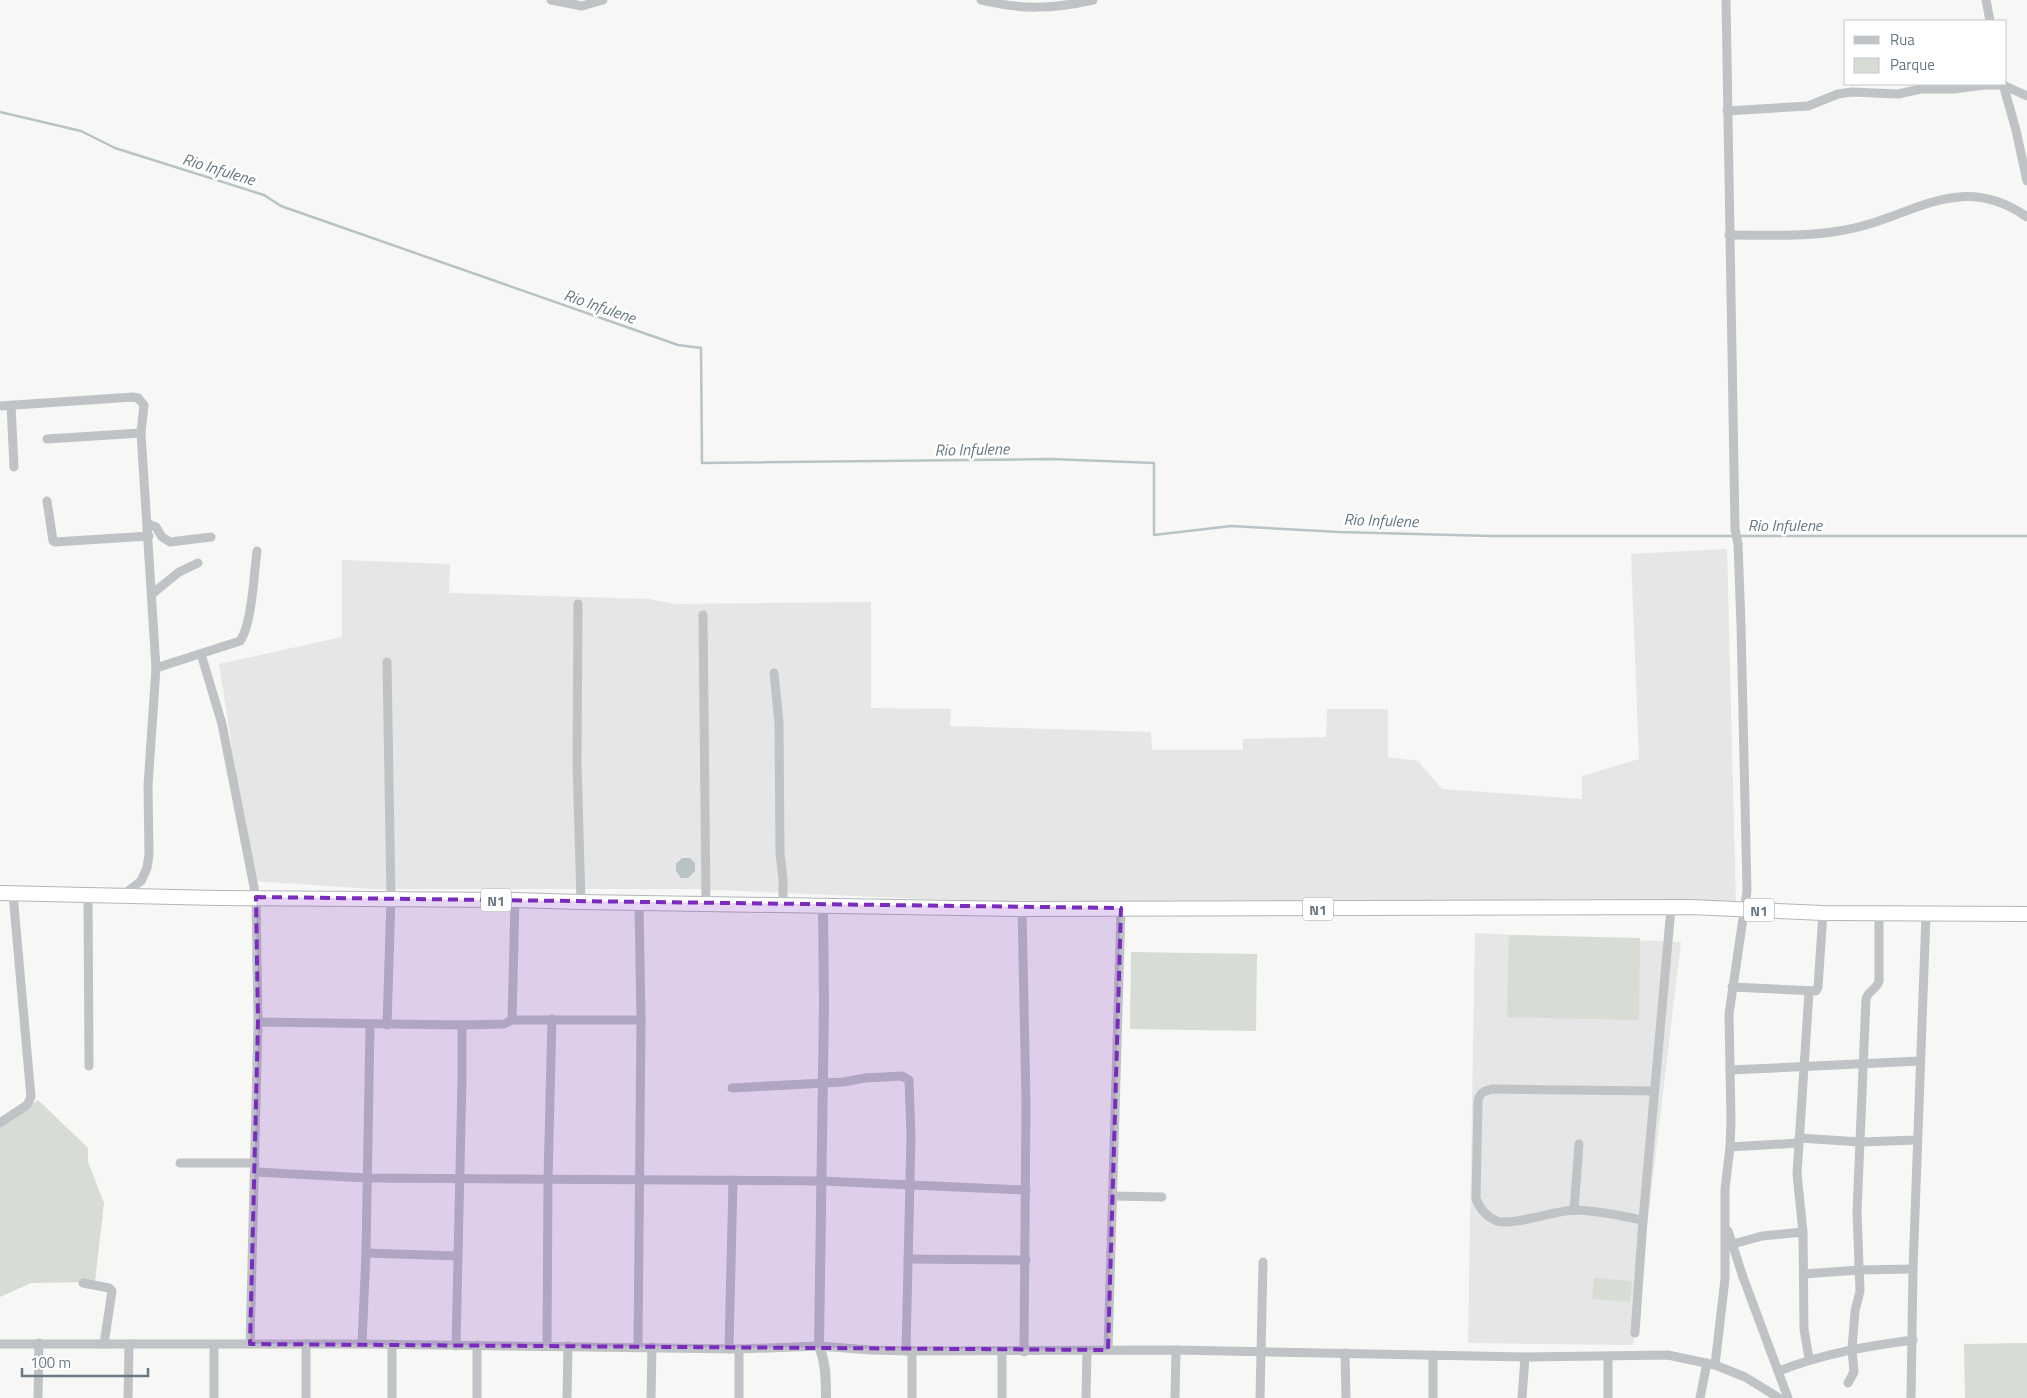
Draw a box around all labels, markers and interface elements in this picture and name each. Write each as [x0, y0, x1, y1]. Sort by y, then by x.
legend [1844, 20, 2007, 85]
text: Rua [1890, 28, 1915, 51]
text: Parque [1890, 53, 1935, 76]
water label: Rio Infulene [180, 147, 260, 192]
water label: Rio Infulene [561, 283, 641, 330]
water label: Rio Infulene [935, 436, 1011, 462]
water label: Rio Infulene [1343, 507, 1420, 533]
water label: Rio Infulene [1748, 513, 1824, 537]
road number: N1 [481, 888, 511, 912]
road number: N1 [1303, 898, 1333, 921]
road number: N1 [1744, 898, 1774, 922]
scale bar [22, 1346, 149, 1378]
text: 100 m [30, 1351, 71, 1374]

